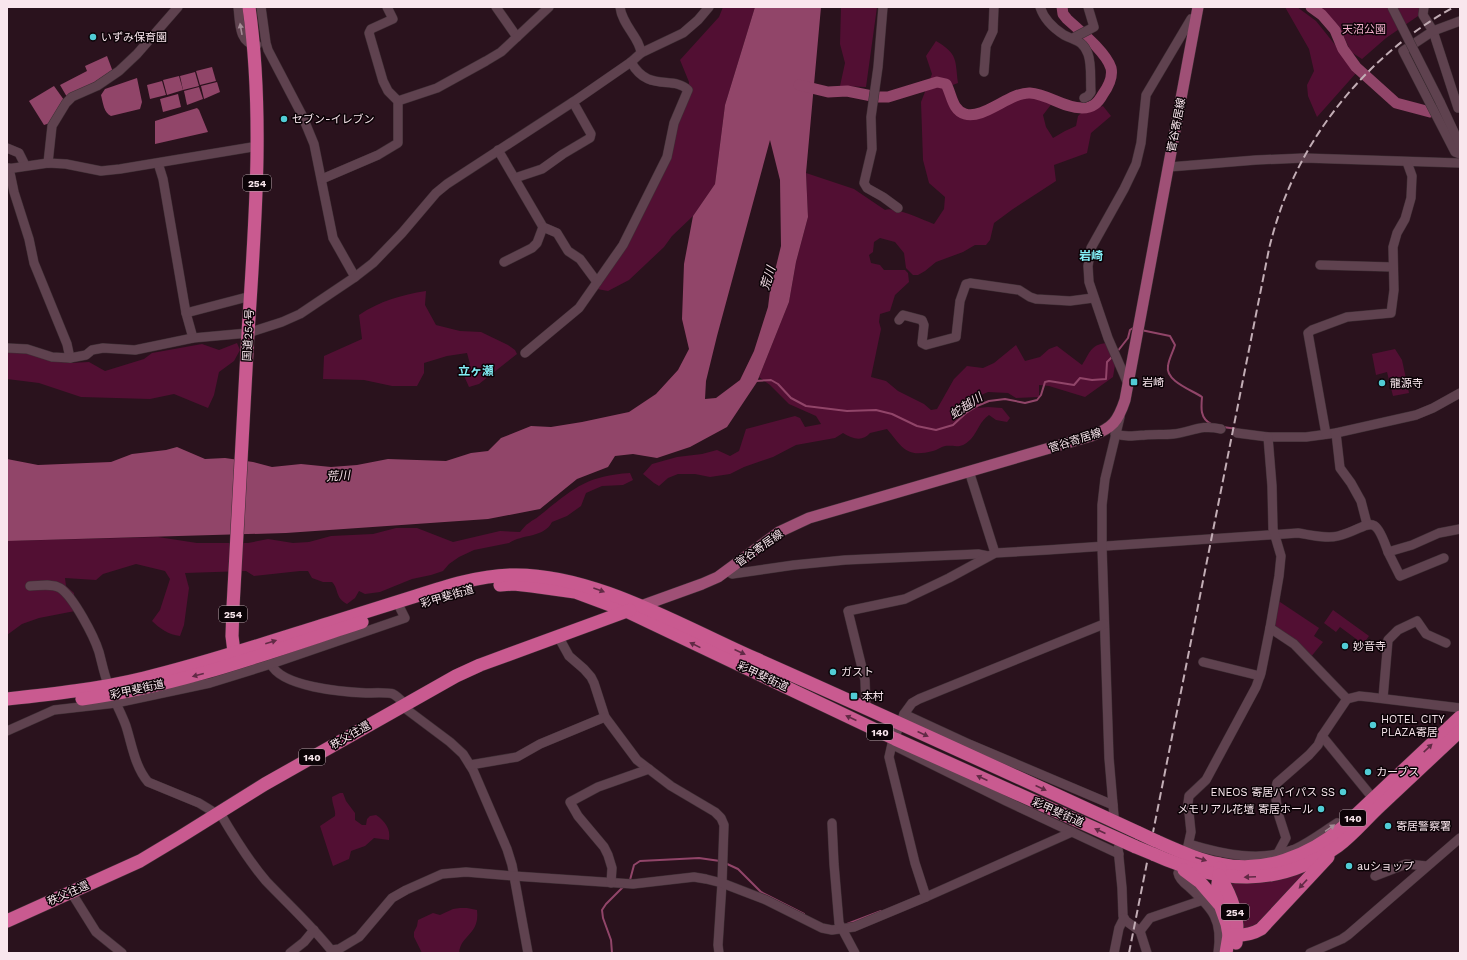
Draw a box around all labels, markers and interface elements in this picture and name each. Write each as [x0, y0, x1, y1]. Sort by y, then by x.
one-way arrow [238, 23, 244, 35]
park label: 天沼公園 [1342, 23, 1386, 36]
place label: いずみ保育園 [101, 31, 167, 44]
marker: いずみ保育園 [88, 32, 98, 42]
street label: 菅谷寄居線 [1165, 97, 1188, 153]
place label: セブン-イレブン [292, 113, 375, 126]
marker: セブン-イレブン [279, 114, 289, 124]
road number: 254 [243, 175, 271, 191]
district label: 岩崎 [1079, 249, 1103, 263]
water label: 荒川 [758, 263, 779, 292]
street label: 国道254号 [241, 308, 256, 362]
district label: 立ヶ瀬 [458, 364, 494, 378]
place label: 岩崎 [1142, 376, 1164, 389]
marker: 岩崎 [1129, 377, 1139, 387]
place label: 龍源寺 [1390, 377, 1423, 390]
marker: 龍源寺 [1377, 378, 1387, 388]
water label: 蛇越川 [947, 389, 987, 422]
street label: 菅谷寄居線 [1047, 426, 1103, 455]
water label: 荒川 [326, 468, 352, 484]
street label: 菅谷寄居線 [733, 527, 786, 570]
street label: 彩甲斐街道 [419, 583, 475, 610]
one-way arrow [594, 588, 606, 594]
road number: 254 [219, 606, 247, 622]
one-way arrow [265, 638, 277, 644]
place label: 妙音寺 [1353, 640, 1386, 653]
marker: 妙音寺 [1340, 641, 1350, 651]
one-way arrow [689, 642, 701, 648]
one-way arrow [735, 649, 746, 655]
street label: 彩甲斐街道 [735, 659, 790, 694]
place label: ガスト [841, 666, 874, 679]
marker: ガスト [828, 667, 838, 677]
one-way arrow [192, 672, 204, 678]
street label: 彩甲斐街道 [109, 677, 165, 702]
place label: 本村 [862, 690, 884, 703]
marker: 本村 [849, 691, 859, 701]
place label: HOTEL CITY PLAZA寄居 [1381, 713, 1445, 739]
one-way arrow [845, 715, 857, 721]
street label: 秩父往還 [328, 719, 373, 752]
marker: HOTEL CITY PLAZA寄居 [1368, 720, 1378, 730]
road number: 140 [867, 724, 893, 740]
one-way arrow [917, 731, 928, 737]
one-way arrow [1423, 743, 1433, 753]
road number: 140 [299, 749, 325, 765]
place label: カーブス [1376, 766, 1419, 779]
marker: カーブス [1363, 767, 1373, 777]
one-way arrow [975, 774, 987, 780]
one-way arrow [1035, 785, 1046, 791]
place label: ENEOS 寄居バイパス SS [1210, 786, 1335, 799]
marker: ENEOS 寄居バイパス SS [1338, 787, 1348, 797]
street label: 彩甲斐街道 [1030, 795, 1086, 830]
place label: メモリアル花壇 寄居ホール [1177, 803, 1313, 816]
marker: メモリアル花壇 寄居ホール [1316, 804, 1326, 814]
road number: 140 [1340, 810, 1366, 826]
place label: 寄居警察署 [1396, 820, 1451, 833]
marker: 寄居警察署 [1383, 821, 1393, 831]
one-way arrow [1325, 824, 1335, 832]
one-way arrow [1095, 828, 1106, 834]
one-way arrow [1195, 856, 1207, 862]
place label: auショップ [1357, 860, 1414, 873]
marker: auショップ [1344, 861, 1354, 871]
one-way arrow [1244, 874, 1256, 881]
street label: 秩父往還 [45, 879, 91, 908]
one-way arrow [1298, 879, 1307, 889]
road number: 254 [1221, 904, 1249, 920]

